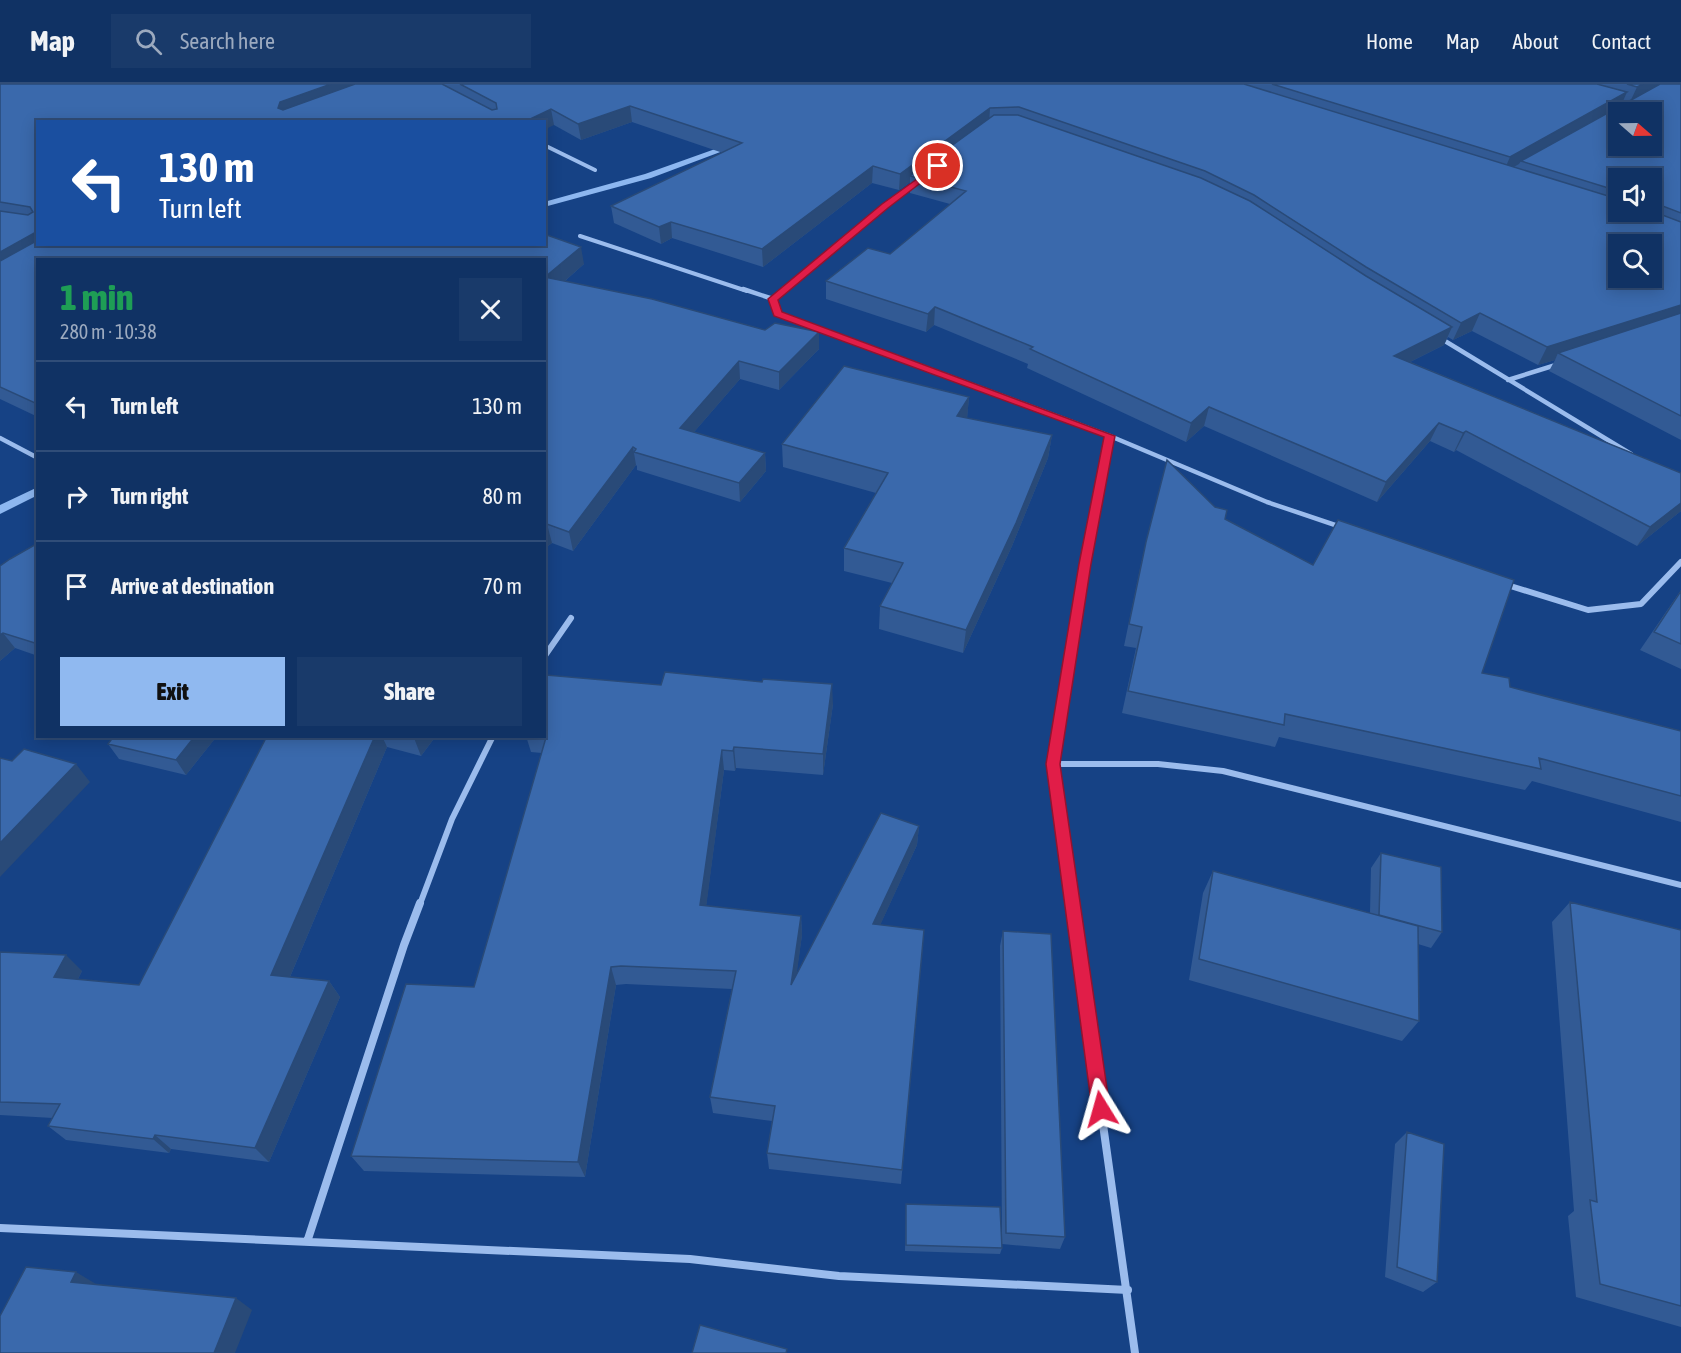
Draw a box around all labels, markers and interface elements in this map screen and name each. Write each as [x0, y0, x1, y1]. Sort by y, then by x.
search box [111, 14, 531, 68]
text: Map [30, 25, 75, 57]
icon: search [132, 25, 165, 58]
text: Search here [180, 28, 275, 54]
text: Home [1366, 29, 1413, 53]
text: Map [1446, 29, 1480, 53]
text: About [1513, 29, 1559, 53]
text: Contact [1592, 29, 1651, 53]
north arrow [1608, 102, 1662, 156]
map controls [1608, 102, 1662, 288]
pin [912, 140, 963, 191]
text: 130 m [159, 143, 254, 191]
icon: left [60, 144, 138, 222]
icon: arrive [921, 149, 954, 182]
button: sound [1608, 168, 1662, 222]
text: Turn left [159, 193, 242, 224]
button: search [1608, 234, 1662, 288]
text: 1 min [60, 276, 134, 318]
button: close [459, 278, 522, 341]
text: 280 m · 10:38 [60, 320, 157, 343]
icon: left [60, 390, 93, 423]
text: Turn left [111, 393, 178, 419]
text: 130 m [472, 393, 522, 419]
icon: right [60, 480, 93, 513]
text: Turn right [111, 483, 188, 509]
text: 80 m [482, 483, 522, 509]
icon: arrive [60, 570, 93, 603]
text: Arrive at destination [111, 573, 274, 599]
text: 70 m [482, 573, 522, 599]
button: Exit [60, 657, 285, 726]
button: Share [297, 657, 522, 726]
position arrow [1069, 1077, 1133, 1141]

